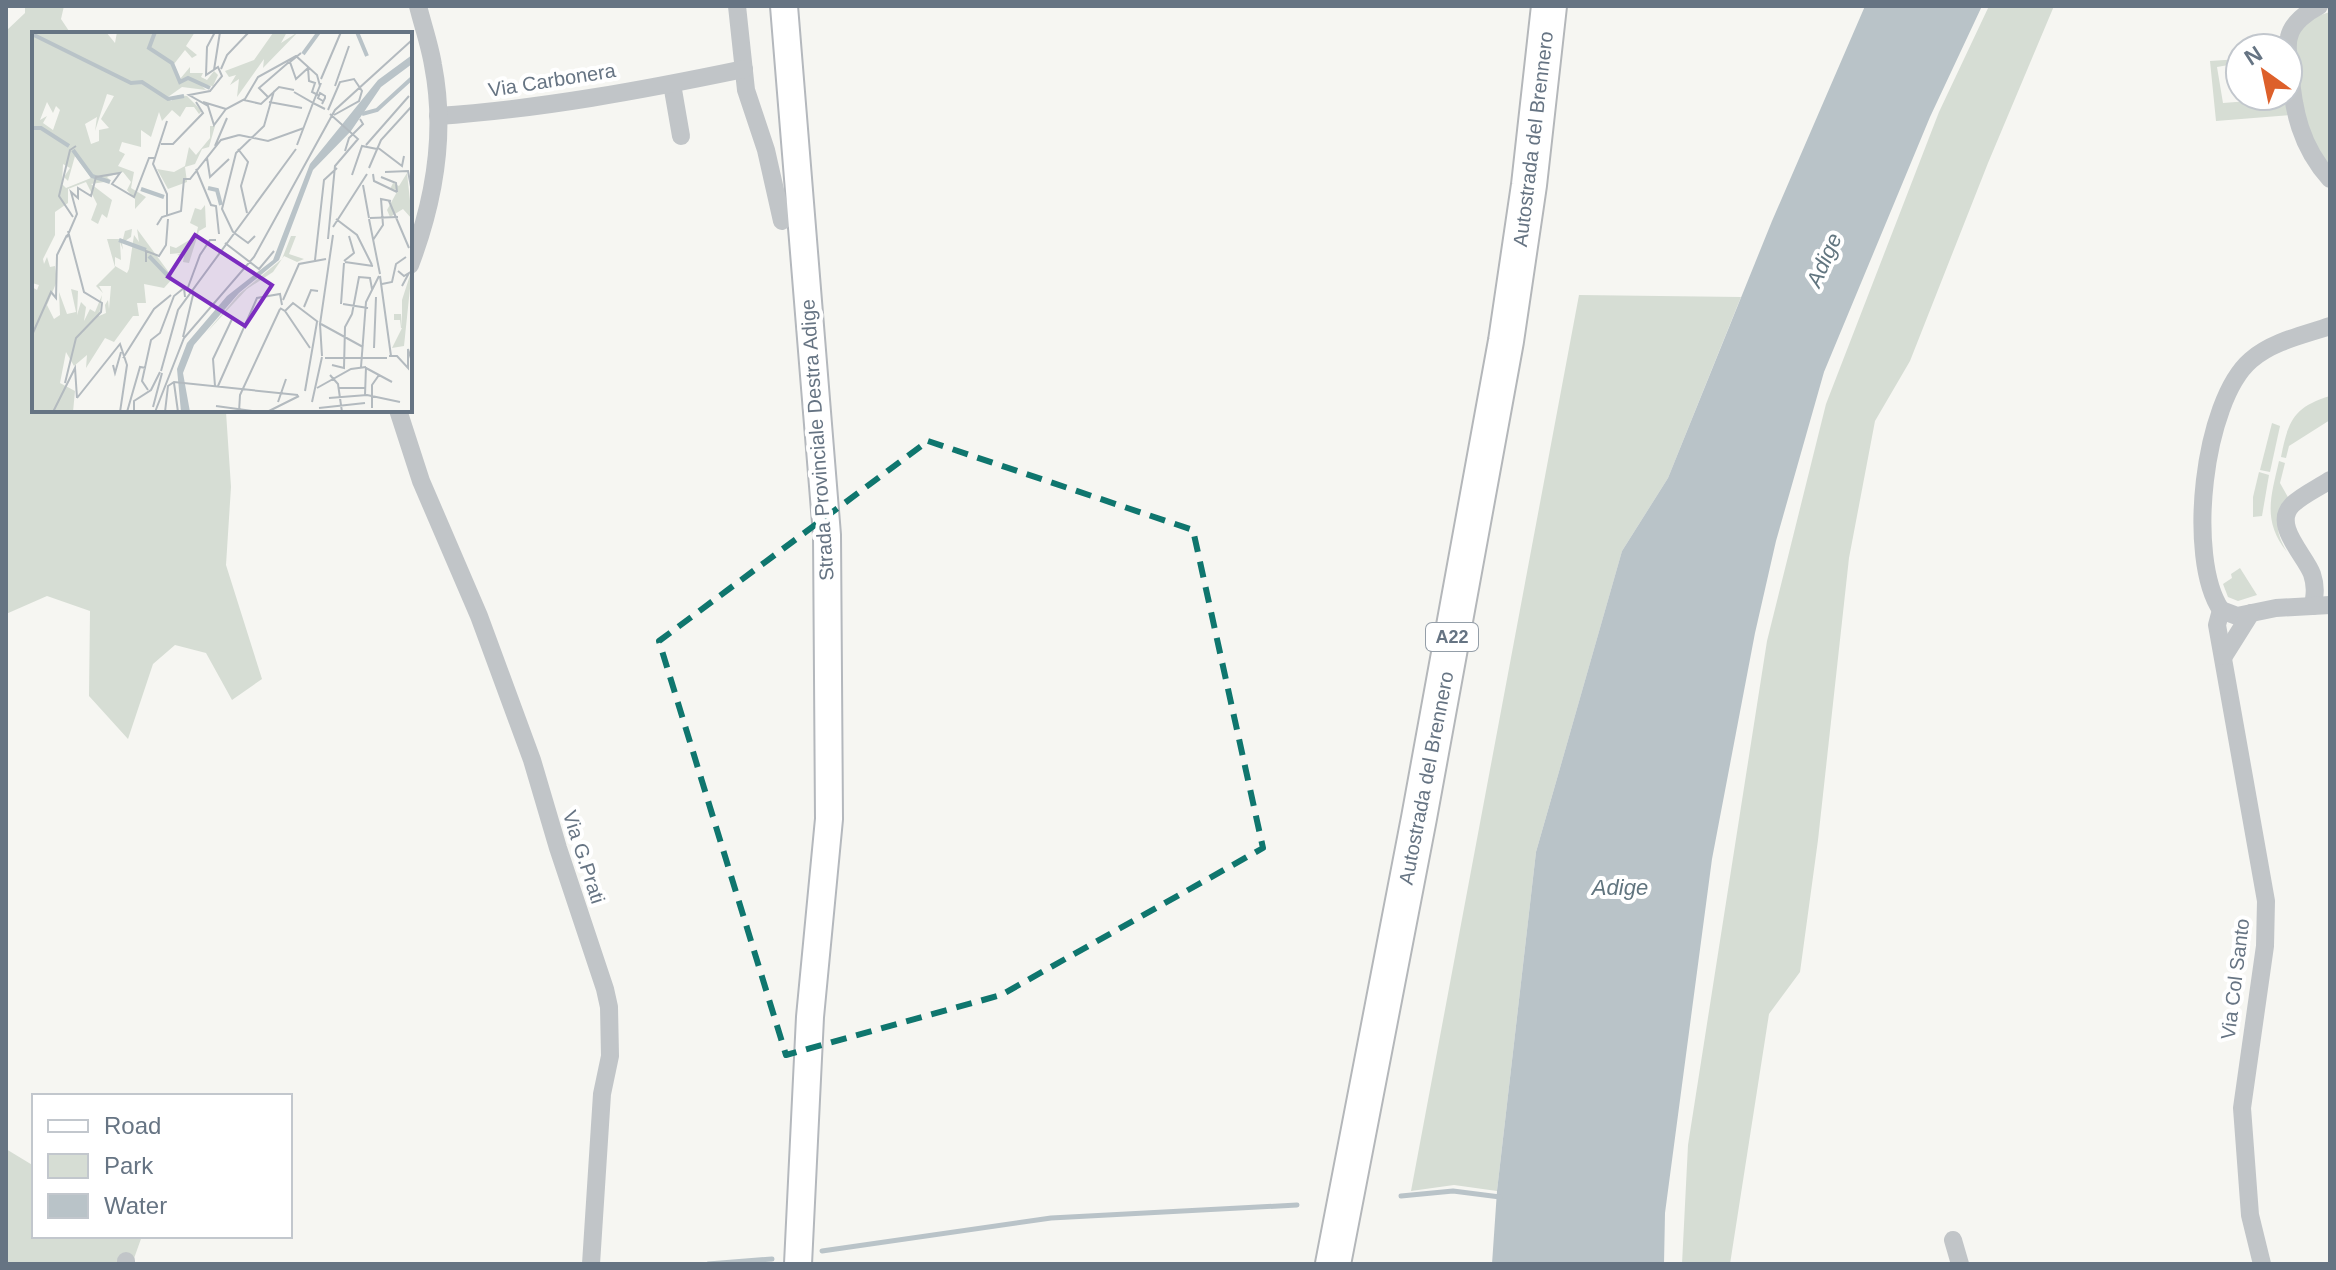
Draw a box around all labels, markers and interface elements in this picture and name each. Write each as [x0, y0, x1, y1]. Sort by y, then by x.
street label: Autostrada del Brennero [1509, 30, 1557, 248]
inset map [32, 32, 412, 412]
north arrow [2224, 32, 2304, 112]
text: N [2240, 41, 2267, 70]
street label: Via Carbonera [487, 59, 618, 101]
water label: Adige [1800, 229, 1847, 293]
street label: Strada Provinciale Destra Adige [796, 298, 838, 582]
road number: A22 [1426, 623, 1478, 651]
street label: Autostrada del Brennero [1395, 669, 1457, 887]
street label: Via G.Prati [559, 808, 609, 906]
water label: Adige [1590, 875, 1648, 900]
street label: Via Col Santo [2217, 917, 2253, 1041]
legend [32, 1094, 292, 1238]
text: Road [104, 1112, 161, 1139]
text: Park [104, 1152, 154, 1179]
text: Water [104, 1192, 167, 1219]

